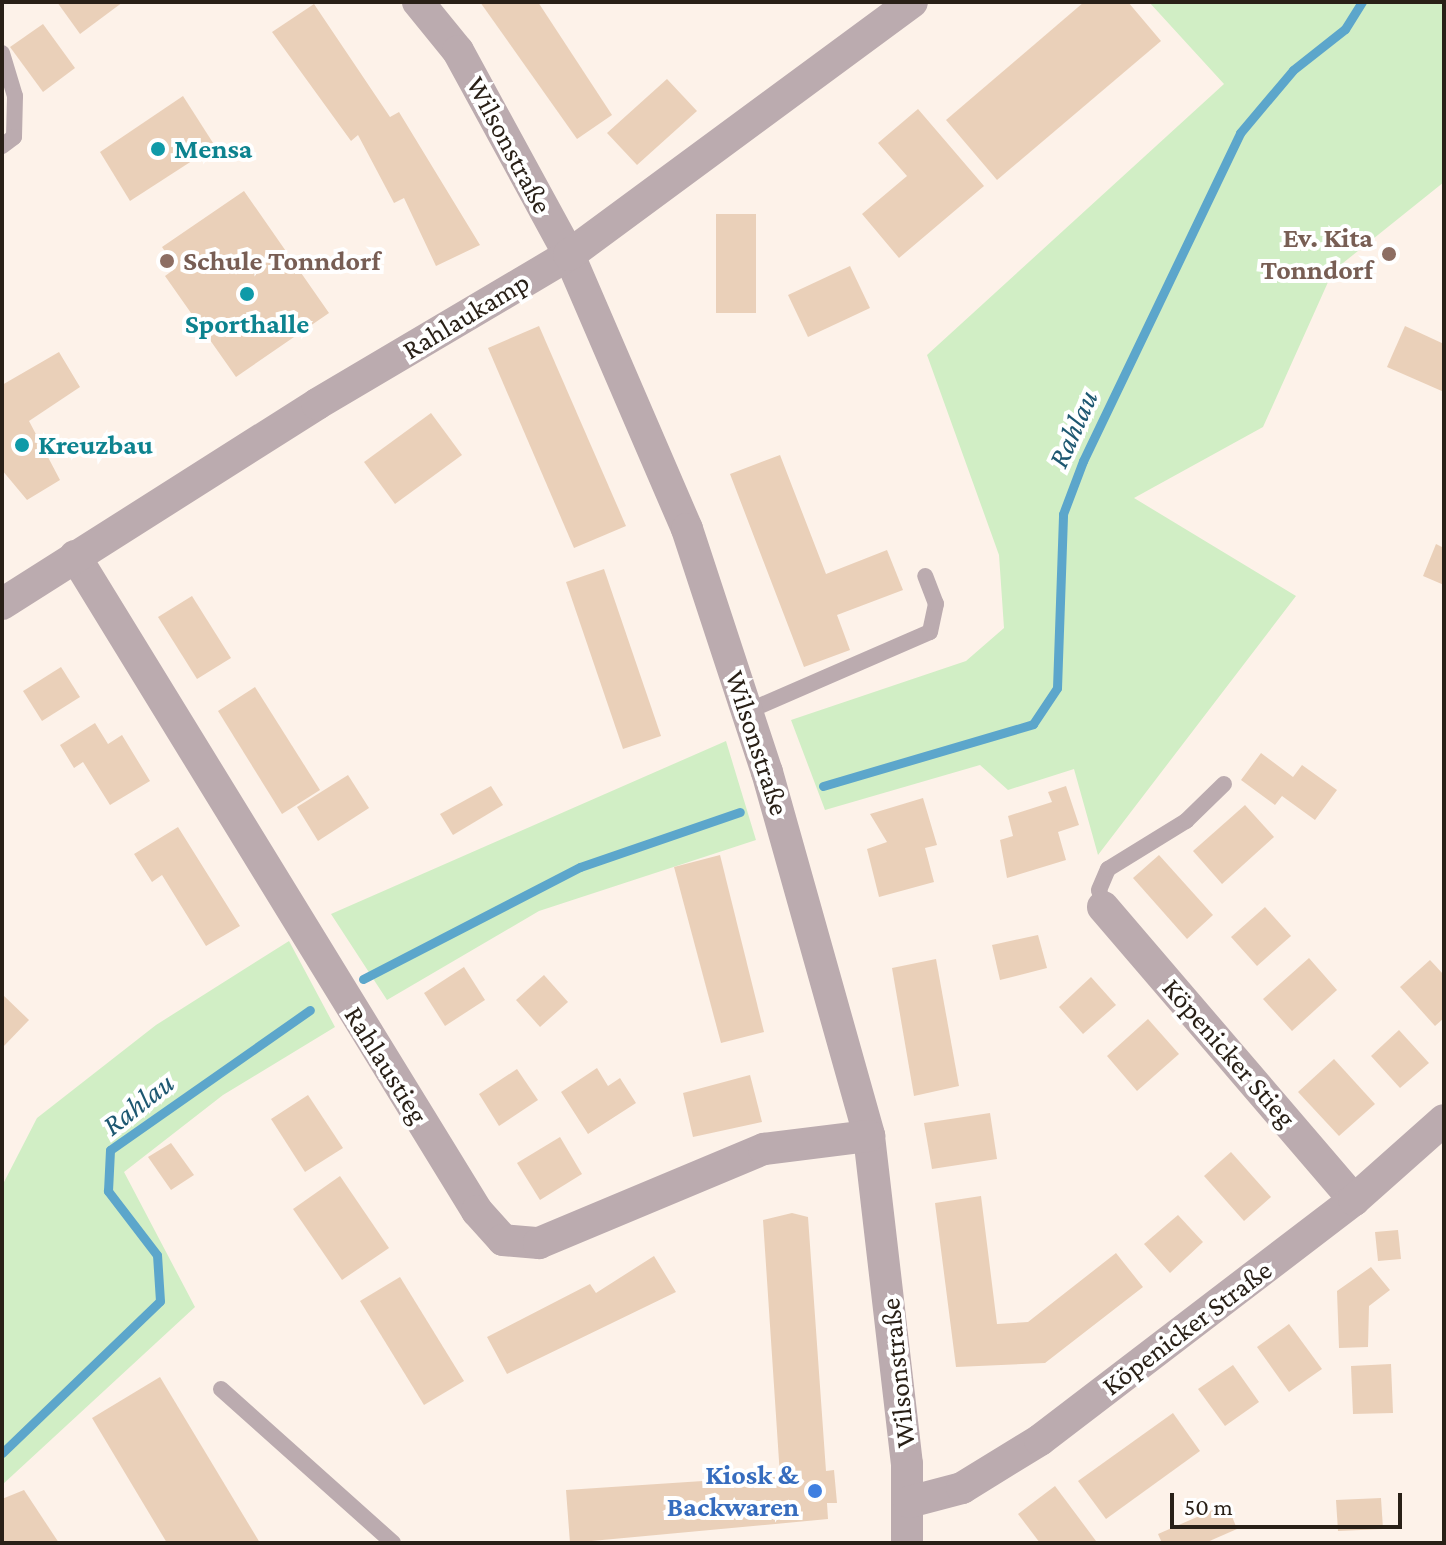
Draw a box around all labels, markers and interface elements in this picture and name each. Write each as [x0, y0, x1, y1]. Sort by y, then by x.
street label: Wilsonstraße [459, 71, 559, 219]
place label: Mensa [174, 132, 253, 166]
marker: Mensa [149, 140, 167, 158]
place label: Ev. Kita Tonndorf [1261, 221, 1373, 287]
place label: Schule Tonndorf [183, 244, 380, 278]
marker: Ev. Kita Tonndorf [1380, 245, 1398, 263]
marker: Schule Tonndorf [158, 252, 176, 270]
street label: Rahlaukamp [397, 265, 535, 367]
marker: Sporthalle [238, 285, 256, 303]
place label: Sporthalle [185, 307, 309, 341]
water label: Rahlau [1040, 385, 1106, 473]
place label: Kreuzbau [38, 428, 153, 462]
marker: Kreuzbau [13, 436, 31, 454]
street label: Wilsonstraße [718, 666, 796, 820]
street label: Köpenicker Stieg [1155, 972, 1303, 1134]
street label: Rahlaustieg [337, 1000, 435, 1130]
water label: Rahlau [95, 1065, 181, 1143]
street label: Köpenicker Straße [1096, 1253, 1278, 1403]
street label: Wilsonstraße [873, 1296, 923, 1450]
place label: Kiosk & Backwaren [667, 1458, 799, 1524]
scale bar [1174, 1477, 1406, 1527]
marker: Kiosk & Backwaren [806, 1482, 824, 1500]
text: 50 m [1184, 1493, 1233, 1520]

